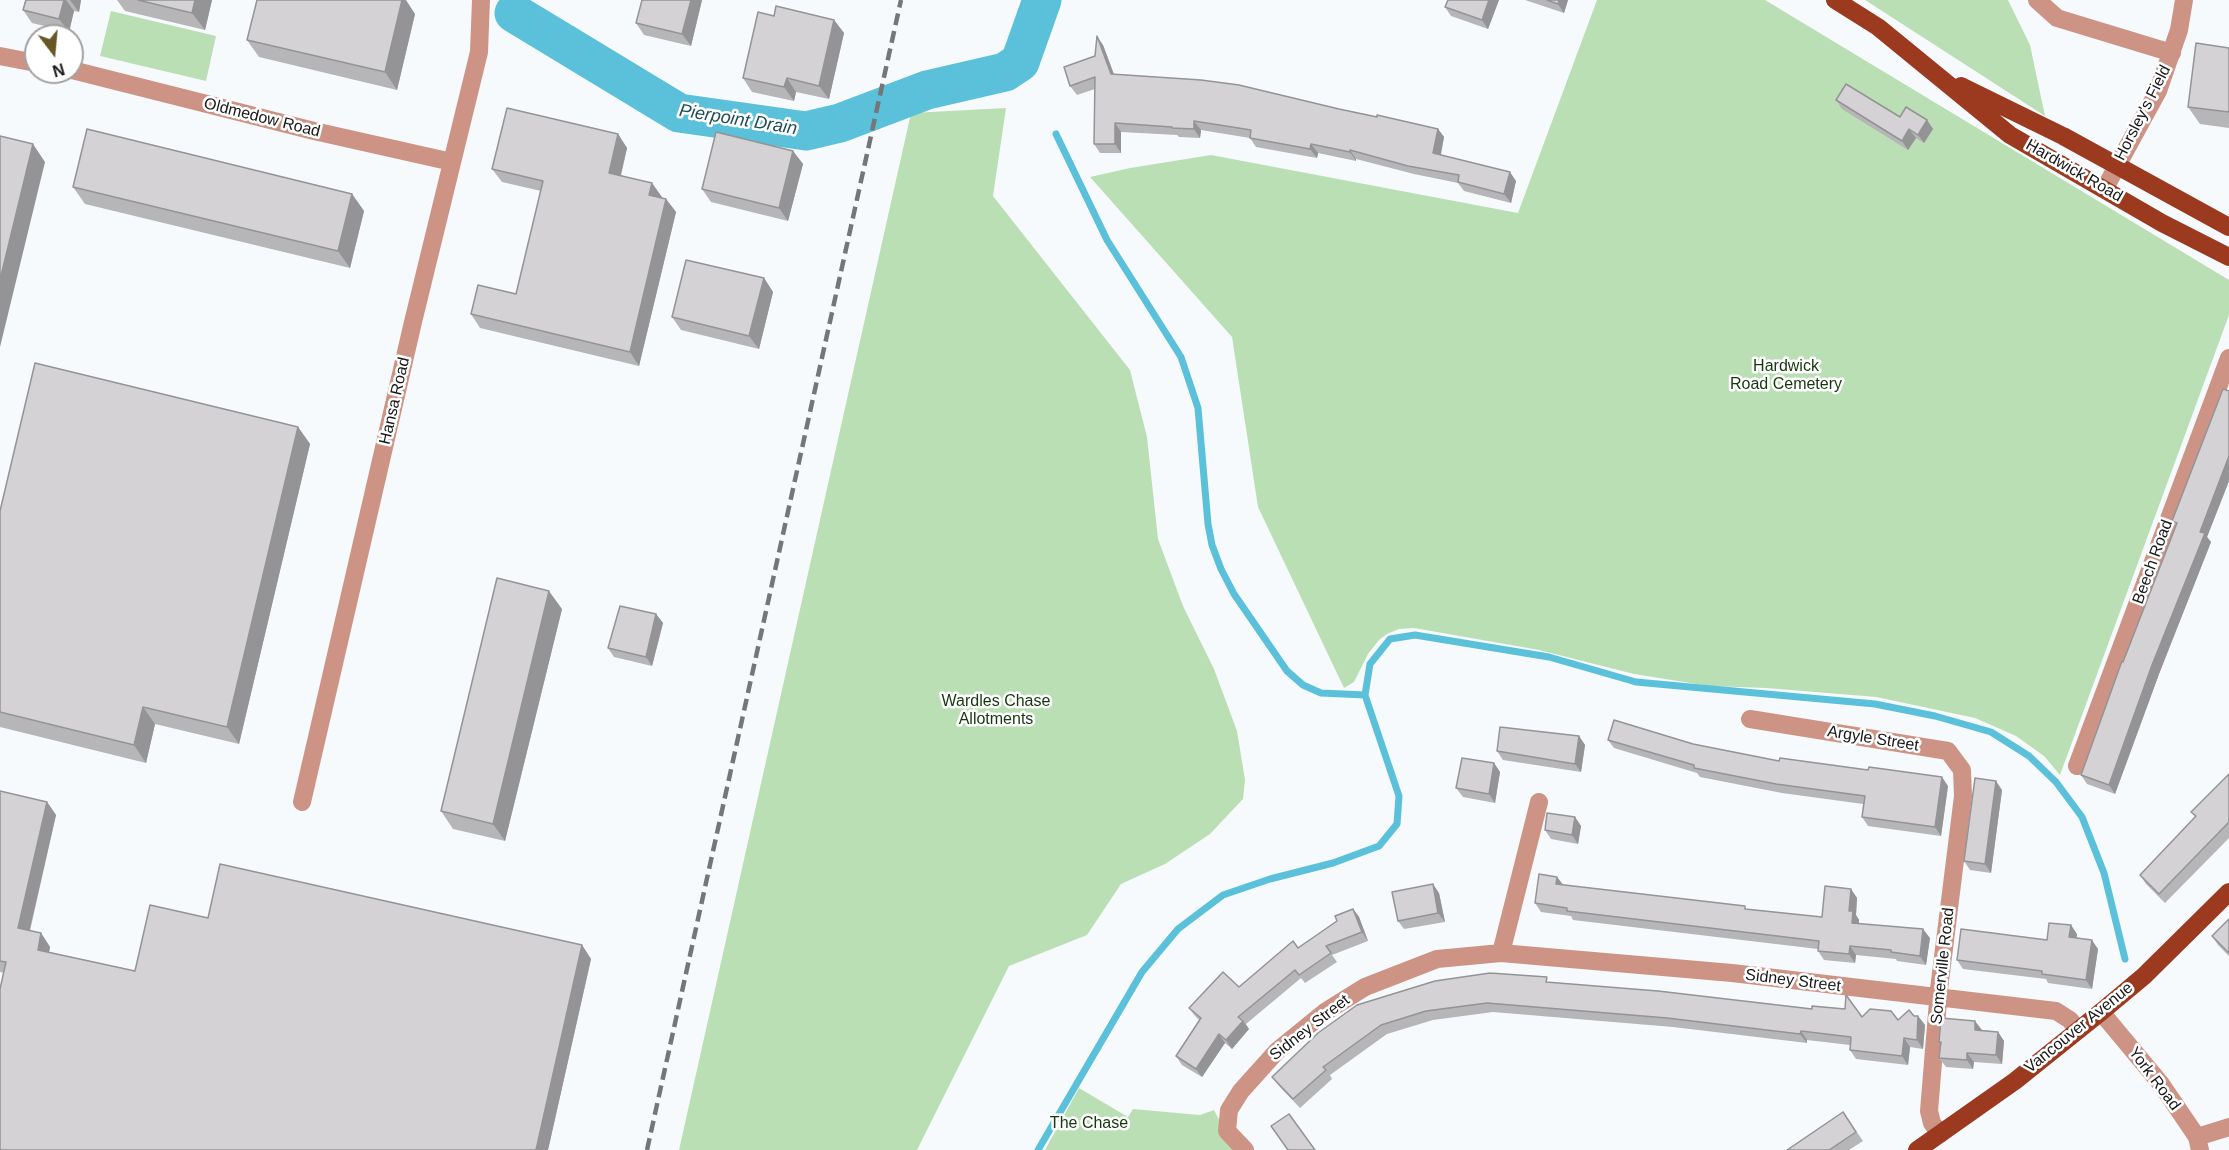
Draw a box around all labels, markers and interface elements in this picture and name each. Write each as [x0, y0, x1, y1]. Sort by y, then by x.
north arrow [24, 24, 84, 84]
text: N [51, 60, 66, 80]
street label: Horsley's Field [2111, 62, 2175, 164]
street label: Oldmedow Road [202, 94, 322, 142]
water label: Pierpoint Drain [678, 100, 798, 140]
street label: Hardwick Road [2022, 136, 2126, 206]
street label: Hansa Road [376, 356, 414, 446]
park label: Hardwick Road Cemetery [1730, 357, 1842, 395]
street label: Beech Road [2129, 517, 2177, 607]
park label: Wardles Chase Allotments [942, 692, 1050, 730]
street label: Argyle Street [1826, 722, 1920, 756]
street label: Somerville Road [1927, 907, 1959, 1025]
street label: Sidney Street [1744, 966, 1842, 996]
street label: Vancouver Avenue [2021, 978, 2137, 1078]
street label: Sidney Street [1266, 991, 1354, 1065]
street label: York Road [2124, 1044, 2184, 1114]
park label: The Chase [1050, 1114, 1128, 1134]

